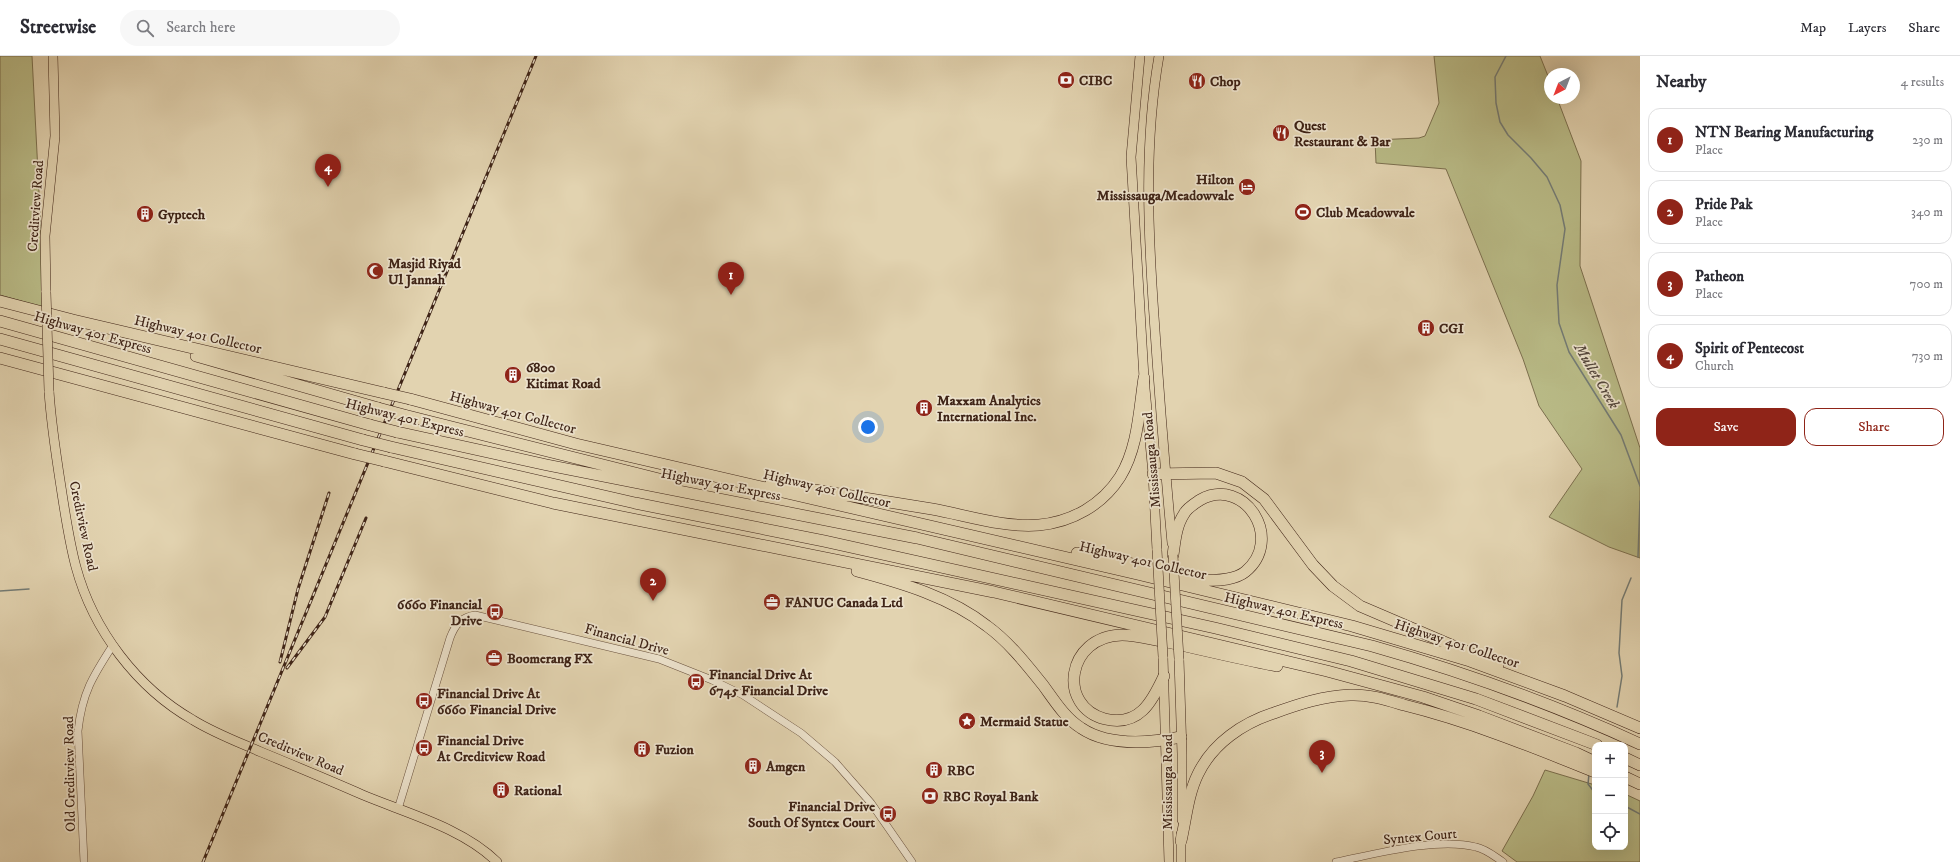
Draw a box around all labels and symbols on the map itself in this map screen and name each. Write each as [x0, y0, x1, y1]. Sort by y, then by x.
north arrow [1544, 68, 1580, 104]
bank icon: CIBC [1056, 70, 1076, 90]
restaurant icon: Chop [1187, 71, 1207, 91]
place label: CIBC [1079, 72, 1112, 90]
place label: Chop [1210, 73, 1240, 91]
place label: Quest Restaurant & Bar [1294, 117, 1391, 151]
restaurant icon: Quest Restaurant & Bar [1271, 123, 1291, 143]
pin: 4 [315, 154, 341, 187]
street label: Creditview Road [24, 160, 48, 252]
place label: Hilton Mississauga/Meadowvale [1097, 171, 1235, 205]
hotel icon: Hilton Mississauga/Meadowvale [1237, 177, 1257, 197]
sports icon: Club Meadowvale [1293, 202, 1313, 222]
building icon: Gyptech [135, 204, 155, 224]
place label: Club Meadowvale [1316, 204, 1415, 222]
place label: Gyptech [158, 206, 206, 224]
place label: Masjid Riyad Ul Jannah [388, 255, 462, 289]
mosque icon: Masjid Riyad Ul Jannah [365, 261, 385, 281]
pin: 1 [718, 262, 744, 295]
street label: Highway 401 Express [32, 308, 154, 358]
street label: Highway 401 Collector [132, 312, 264, 359]
building icon: CGI [1416, 318, 1436, 338]
place label: CGI [1439, 320, 1464, 338]
water label: Mullet Creek [1569, 339, 1624, 413]
place label: 6800 Kitimat Road [526, 359, 601, 393]
building icon: 6800 Kitimat Road [503, 365, 523, 385]
street label: Highway 401 Collector [447, 387, 579, 439]
place label: Maxxam Analytics International Inc. [937, 392, 1041, 426]
street label: Highway 401 Express [344, 395, 466, 441]
building icon: Maxxam Analytics International Inc. [914, 398, 934, 418]
street label: Mississauga Road [1139, 411, 1165, 509]
your location [858, 417, 878, 437]
street label: Highway 401 Express [659, 465, 783, 505]
street label: Highway 401 Collector [761, 466, 893, 513]
street label: Creditview Road [65, 479, 101, 573]
street label: Highway 401 Collector [1077, 538, 1209, 585]
pin: 2 [640, 568, 666, 601]
street label: Highway 401 Express [1222, 589, 1345, 634]
office icon: FANUC Canada Ltd [762, 592, 782, 612]
place label: FANUC Canada Ltd [785, 594, 904, 612]
place label: 6660 Financial Drive [397, 596, 483, 630]
bus stop icon: 6660 Financial Drive [485, 602, 505, 622]
street label: Highway 401 Collector [1392, 615, 1522, 673]
street label: Financial Drive [583, 620, 671, 660]
office icon: Boomerang FX [484, 648, 504, 668]
place label: Boomerang FX [507, 650, 594, 668]
place label: Financial Drive At 6745 Financial Drive [709, 666, 828, 700]
bus stop icon: Financial Drive At 6745 Financial Drive [686, 672, 706, 692]
place label: Financial Drive At 6660 Financial Drive [437, 685, 556, 719]
bus stop icon: Financial Drive At 6660 Financial Drive [414, 691, 434, 711]
place icon: Mermaid Statue [957, 711, 977, 731]
place label: Mermaid Statue [980, 713, 1069, 731]
street label: Old Creditview Road [60, 716, 80, 832]
street label: Creditview Road [255, 728, 346, 780]
place label: Financial Drive At Creditview Road [436, 732, 546, 766]
street label: Mississauga Road [1159, 734, 1177, 830]
bus stop icon: Financial Drive At Creditview Road [414, 738, 434, 758]
building icon: Fuzion [632, 739, 652, 759]
pin: 3 [1309, 740, 1335, 773]
place label: Fuzion [655, 741, 694, 759]
building icon: Amgen [743, 756, 763, 776]
place label: Amgen [765, 758, 806, 776]
building icon: RBC [924, 760, 944, 780]
place label: RBC [947, 762, 974, 780]
building icon: Rational [491, 780, 511, 800]
place label: Rational [514, 782, 562, 800]
bank icon: RBC Royal Bank [920, 786, 940, 806]
place label: RBC Royal Bank [943, 788, 1039, 806]
place label: Financial Drive South Of Syntex Court [748, 798, 876, 832]
bus stop icon: Financial Drive South Of Syntex Court [878, 804, 898, 824]
street label: Syntex Court [1383, 825, 1458, 849]

